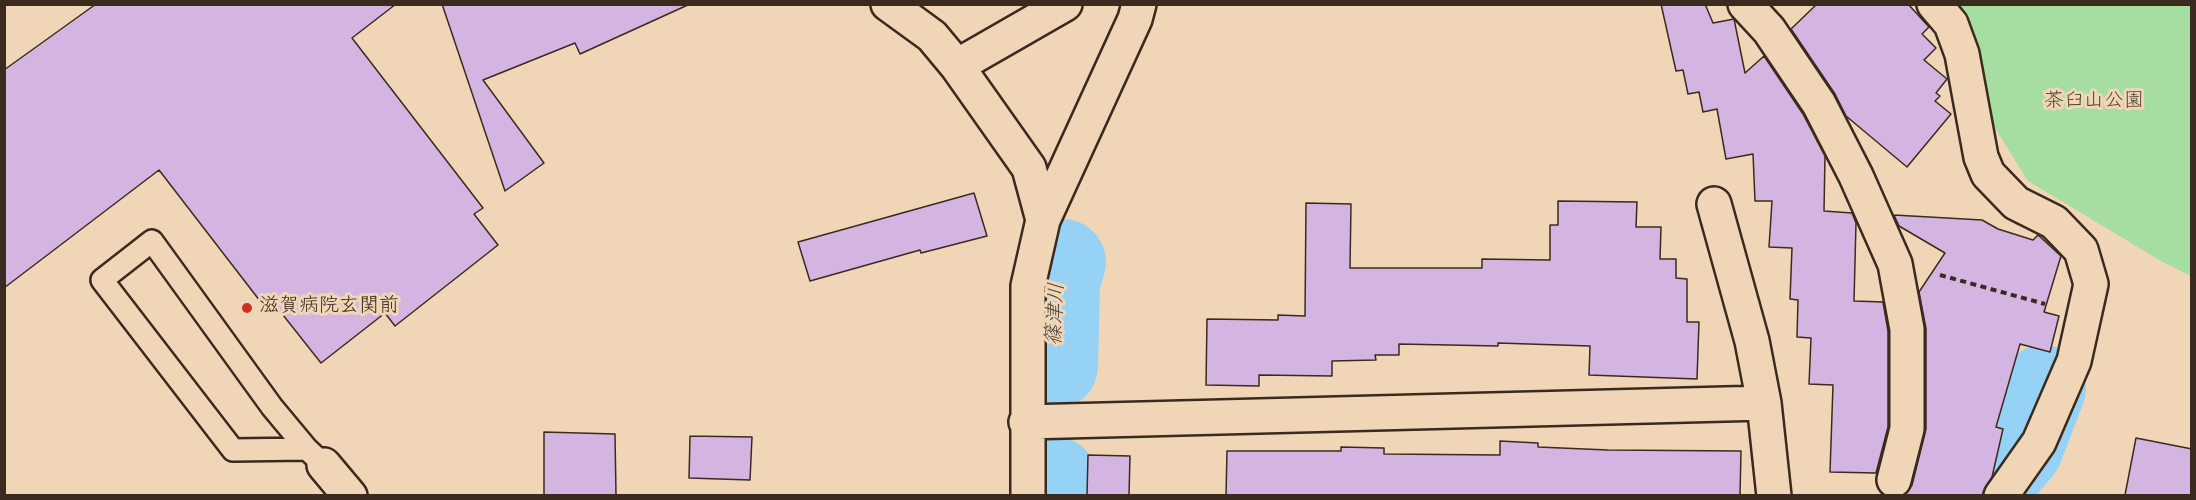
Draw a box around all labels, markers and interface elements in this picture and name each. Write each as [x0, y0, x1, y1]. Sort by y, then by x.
park label: 茶臼山公園 [2044, 91, 2144, 115]
water label: 篠津川 [1044, 282, 1072, 346]
place label: 滋賀病院玄関前 [259, 296, 399, 320]
marker: 滋賀病院玄関前 [240, 301, 254, 315]

